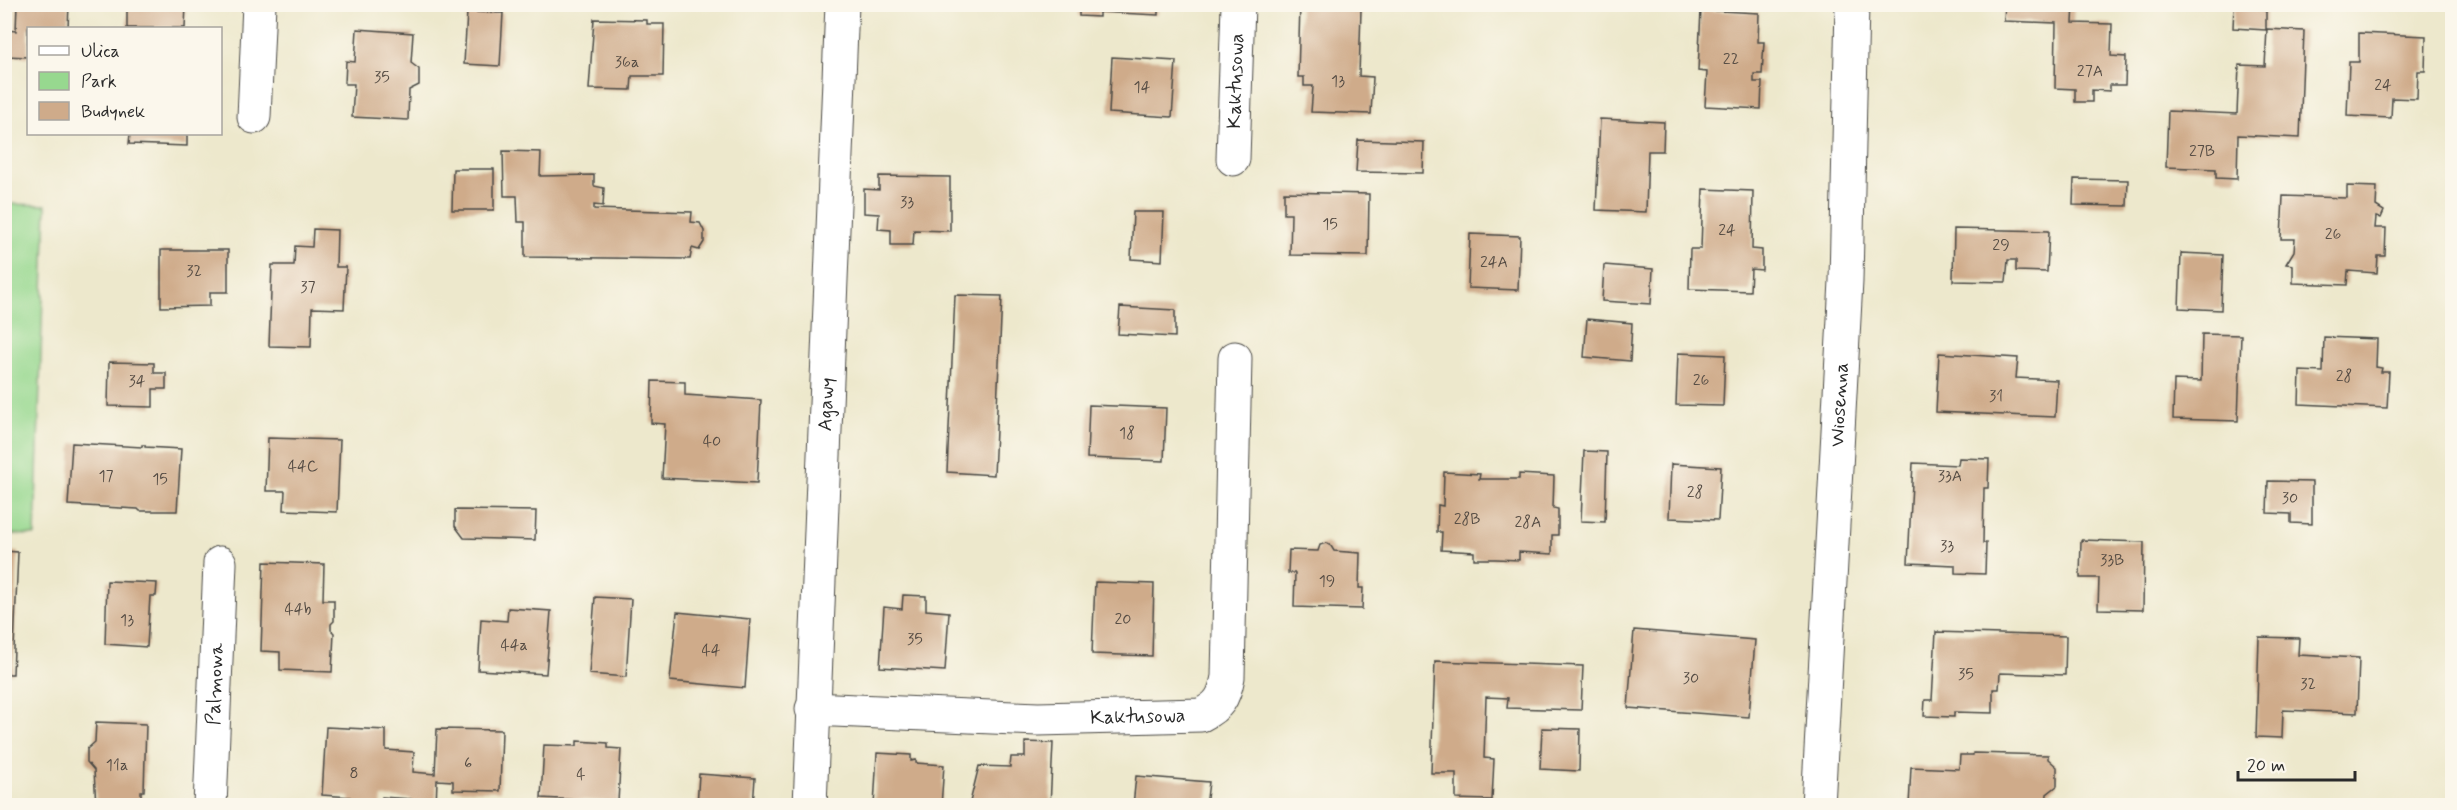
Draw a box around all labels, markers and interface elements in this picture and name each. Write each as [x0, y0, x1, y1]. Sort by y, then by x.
legend [27, 27, 222, 135]
street label: Kaktusowa [1220, 33, 1251, 129]
text: Ulica [81, 40, 120, 64]
house number: 22 [1723, 49, 1739, 70]
house number: 36a [615, 52, 639, 73]
house number: 27A [2077, 61, 2103, 82]
house number: 35 [374, 67, 390, 88]
text: Park [81, 70, 117, 94]
house number: 13 [1331, 71, 1345, 92]
house number: 24 [2374, 75, 2392, 96]
house number: 14 [1134, 77, 1151, 98]
text: Budynek [81, 100, 145, 124]
house number: 27B [2189, 141, 2215, 162]
house number: 33 [900, 192, 914, 213]
house number: 15 [1322, 214, 1338, 235]
house number: 24 [1718, 220, 1736, 241]
house number: 26 [2325, 224, 2341, 245]
house number: 29 [1992, 235, 2010, 256]
house number: 24A [1480, 252, 1508, 273]
house number: 32 [186, 261, 202, 282]
house number: 37 [300, 277, 316, 298]
street label: Wiosenna [1824, 362, 1855, 448]
house number: 28 [2336, 366, 2352, 387]
house number: 26 [1693, 370, 1709, 391]
house number: 34 [129, 371, 146, 392]
street label: Agawy [811, 377, 841, 432]
house number: 31 [1989, 386, 2003, 407]
house number: 18 [1119, 423, 1135, 444]
house number: 40 [703, 431, 721, 452]
house number: 44C [288, 456, 318, 477]
house number: 17 [98, 466, 114, 487]
house number: 33A [1938, 466, 1962, 487]
house number: 15 [152, 469, 168, 490]
house number: 28 [1687, 482, 1703, 503]
house number: 30 [2282, 488, 2298, 509]
house number: 28B [1454, 509, 1480, 530]
house number: 28A [1514, 512, 1542, 533]
house number: 33 [1940, 536, 1954, 557]
house number: 33B [2100, 550, 2124, 571]
house number: 19 [1319, 571, 1335, 592]
house number: 44b [285, 599, 312, 620]
house number: 20 [1115, 609, 1132, 630]
house number: 13 [120, 610, 134, 631]
house number: 35 [907, 629, 923, 650]
house number: 44a [500, 635, 528, 656]
house number: 44 [701, 640, 721, 661]
street label: Palmowa [200, 642, 230, 726]
house number: 35 [1958, 664, 1974, 685]
house number: 30 [1683, 668, 1699, 689]
house number: 32 [2300, 674, 2316, 695]
street label: Kaktusowa [1090, 702, 1186, 731]
scale bar [2238, 744, 2355, 782]
house number: 6 [464, 753, 472, 774]
text: 20 m [2247, 754, 2285, 778]
house number: 11a [106, 755, 128, 776]
house number: 8 [349, 763, 359, 784]
house number: 4 [576, 764, 586, 785]

